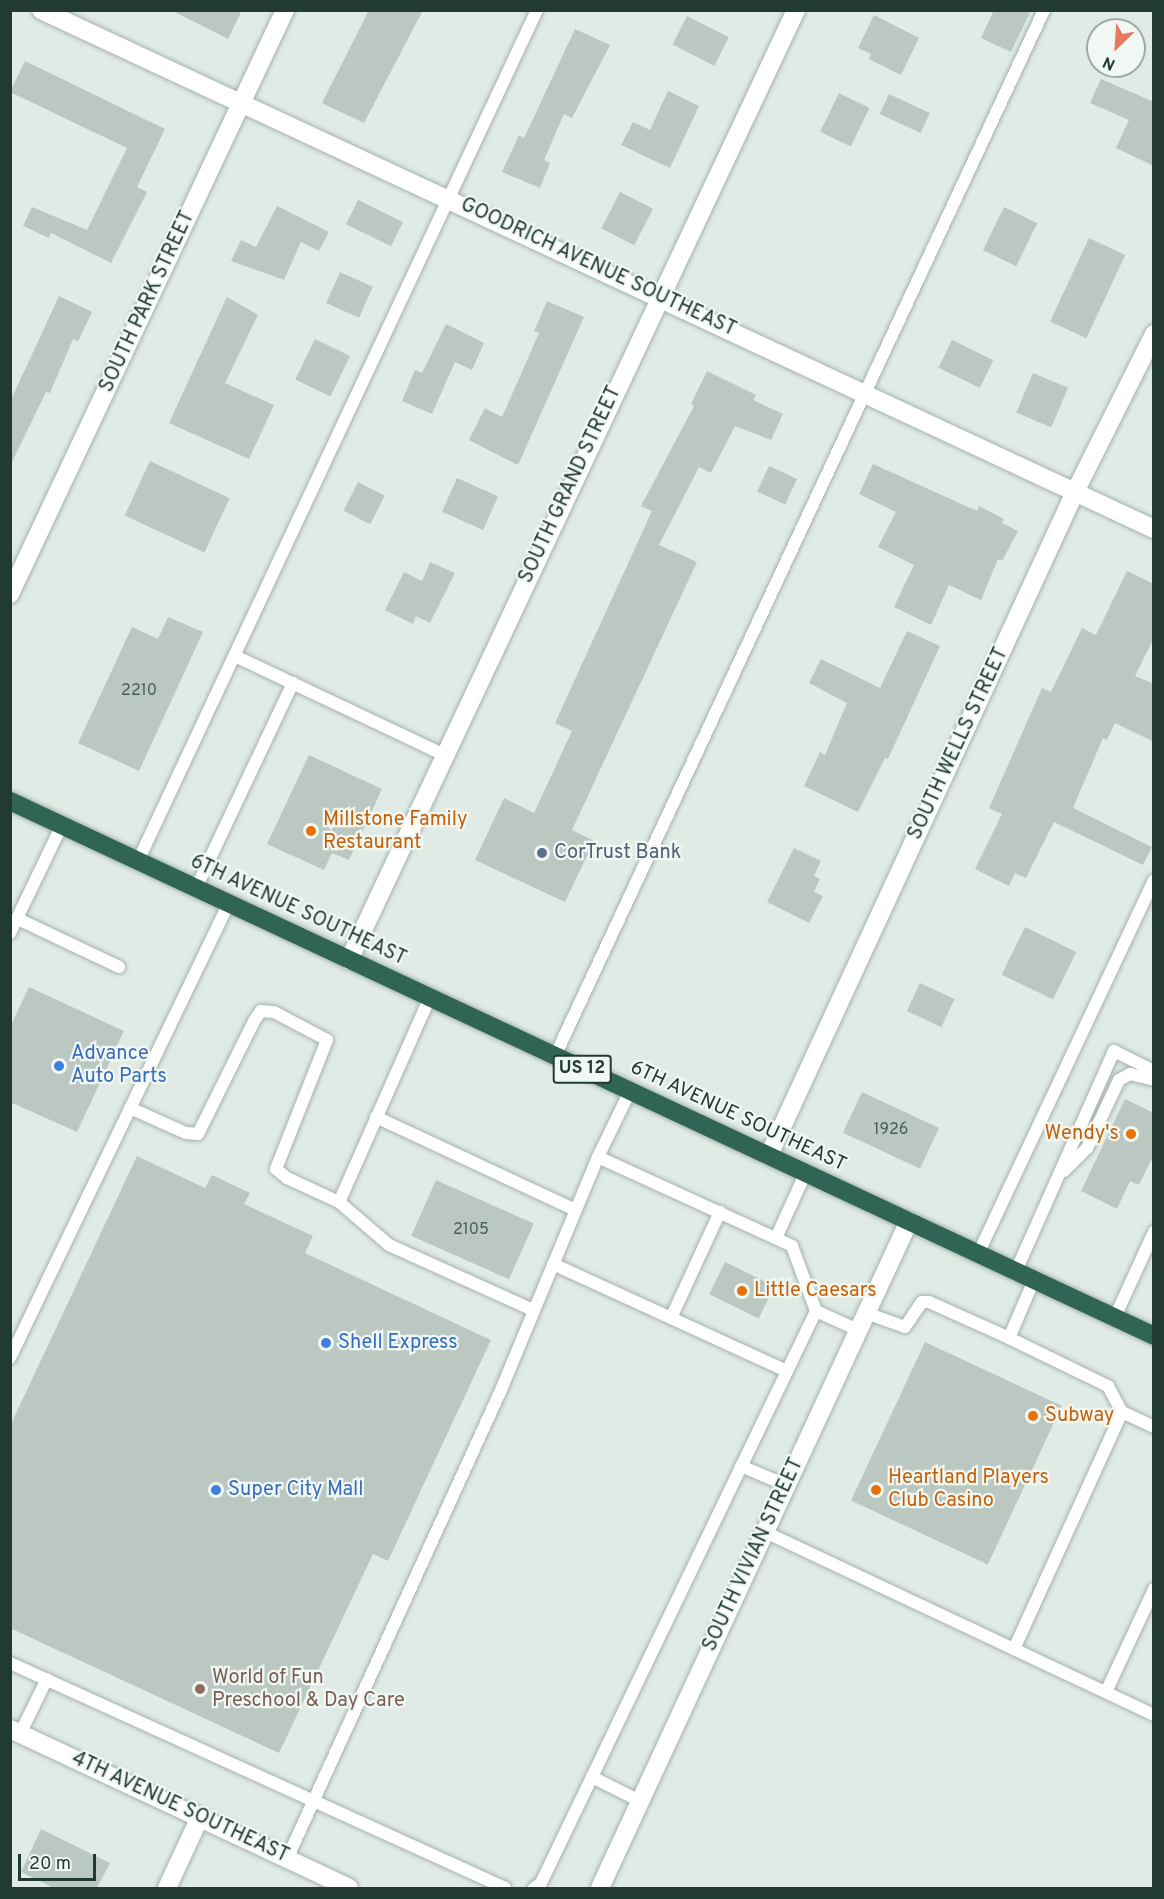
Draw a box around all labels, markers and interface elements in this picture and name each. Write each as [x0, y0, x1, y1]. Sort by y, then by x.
north arrow [1086, 18, 1146, 78]
text: N [1100, 51, 1119, 74]
street label: GOODRICH AVENUE SOUTHEAST [456, 193, 740, 343]
street label: SOUTH PARK STREET [95, 207, 201, 397]
street label: SOUTH GRAND STREET [515, 383, 627, 587]
street label: SOUTH WELLS STREET [904, 644, 1014, 844]
house number: 2210 [121, 681, 157, 701]
place label: Millstone Family Restaurant [323, 808, 468, 855]
marker: Millstone Family Restaurant [304, 824, 318, 838]
place label: CorTrust Bank [554, 841, 681, 865]
marker: CorTrust Bank [535, 846, 549, 860]
street label: 6TH AVENUE SOUTHEAST [186, 850, 410, 972]
place label: Advance Auto Parts [71, 1042, 167, 1089]
road number: US 12 [552, 1054, 612, 1084]
street label: 6TH AVENUE SOUTHEAST [626, 1056, 850, 1178]
marker: Advance Auto Parts [52, 1059, 66, 1073]
house number: 1926 [874, 1120, 908, 1140]
place label: Wendy's [1045, 1122, 1119, 1146]
marker: Wendy's [1124, 1127, 1138, 1141]
house number: 2105 [453, 1220, 489, 1240]
place label: Little Caesars [754, 1279, 877, 1303]
marker: Little Caesars [735, 1284, 749, 1298]
place label: Shell Express [338, 1331, 458, 1355]
marker: Shell Express [319, 1336, 333, 1350]
place label: Subway [1045, 1404, 1114, 1428]
marker: Subway [1026, 1409, 1040, 1423]
street label: SOUTH VIVIAN STREET [698, 1454, 810, 1656]
place label: Heartland Players Club Casino [888, 1466, 1049, 1513]
place label: Super City Mall [228, 1478, 363, 1502]
marker: Super City Mall [209, 1483, 223, 1497]
marker: Heartland Players Club Casino [869, 1483, 883, 1497]
place label: World of Fun Preschool & Day Care [212, 1666, 405, 1713]
marker: World of Fun Preschool & Day Care [193, 1682, 207, 1696]
street label: 4TH AVENUE SOUTHEAST [67, 1747, 293, 1869]
scale bar [21, 1842, 99, 1880]
text: 20 m [29, 1853, 71, 1876]

